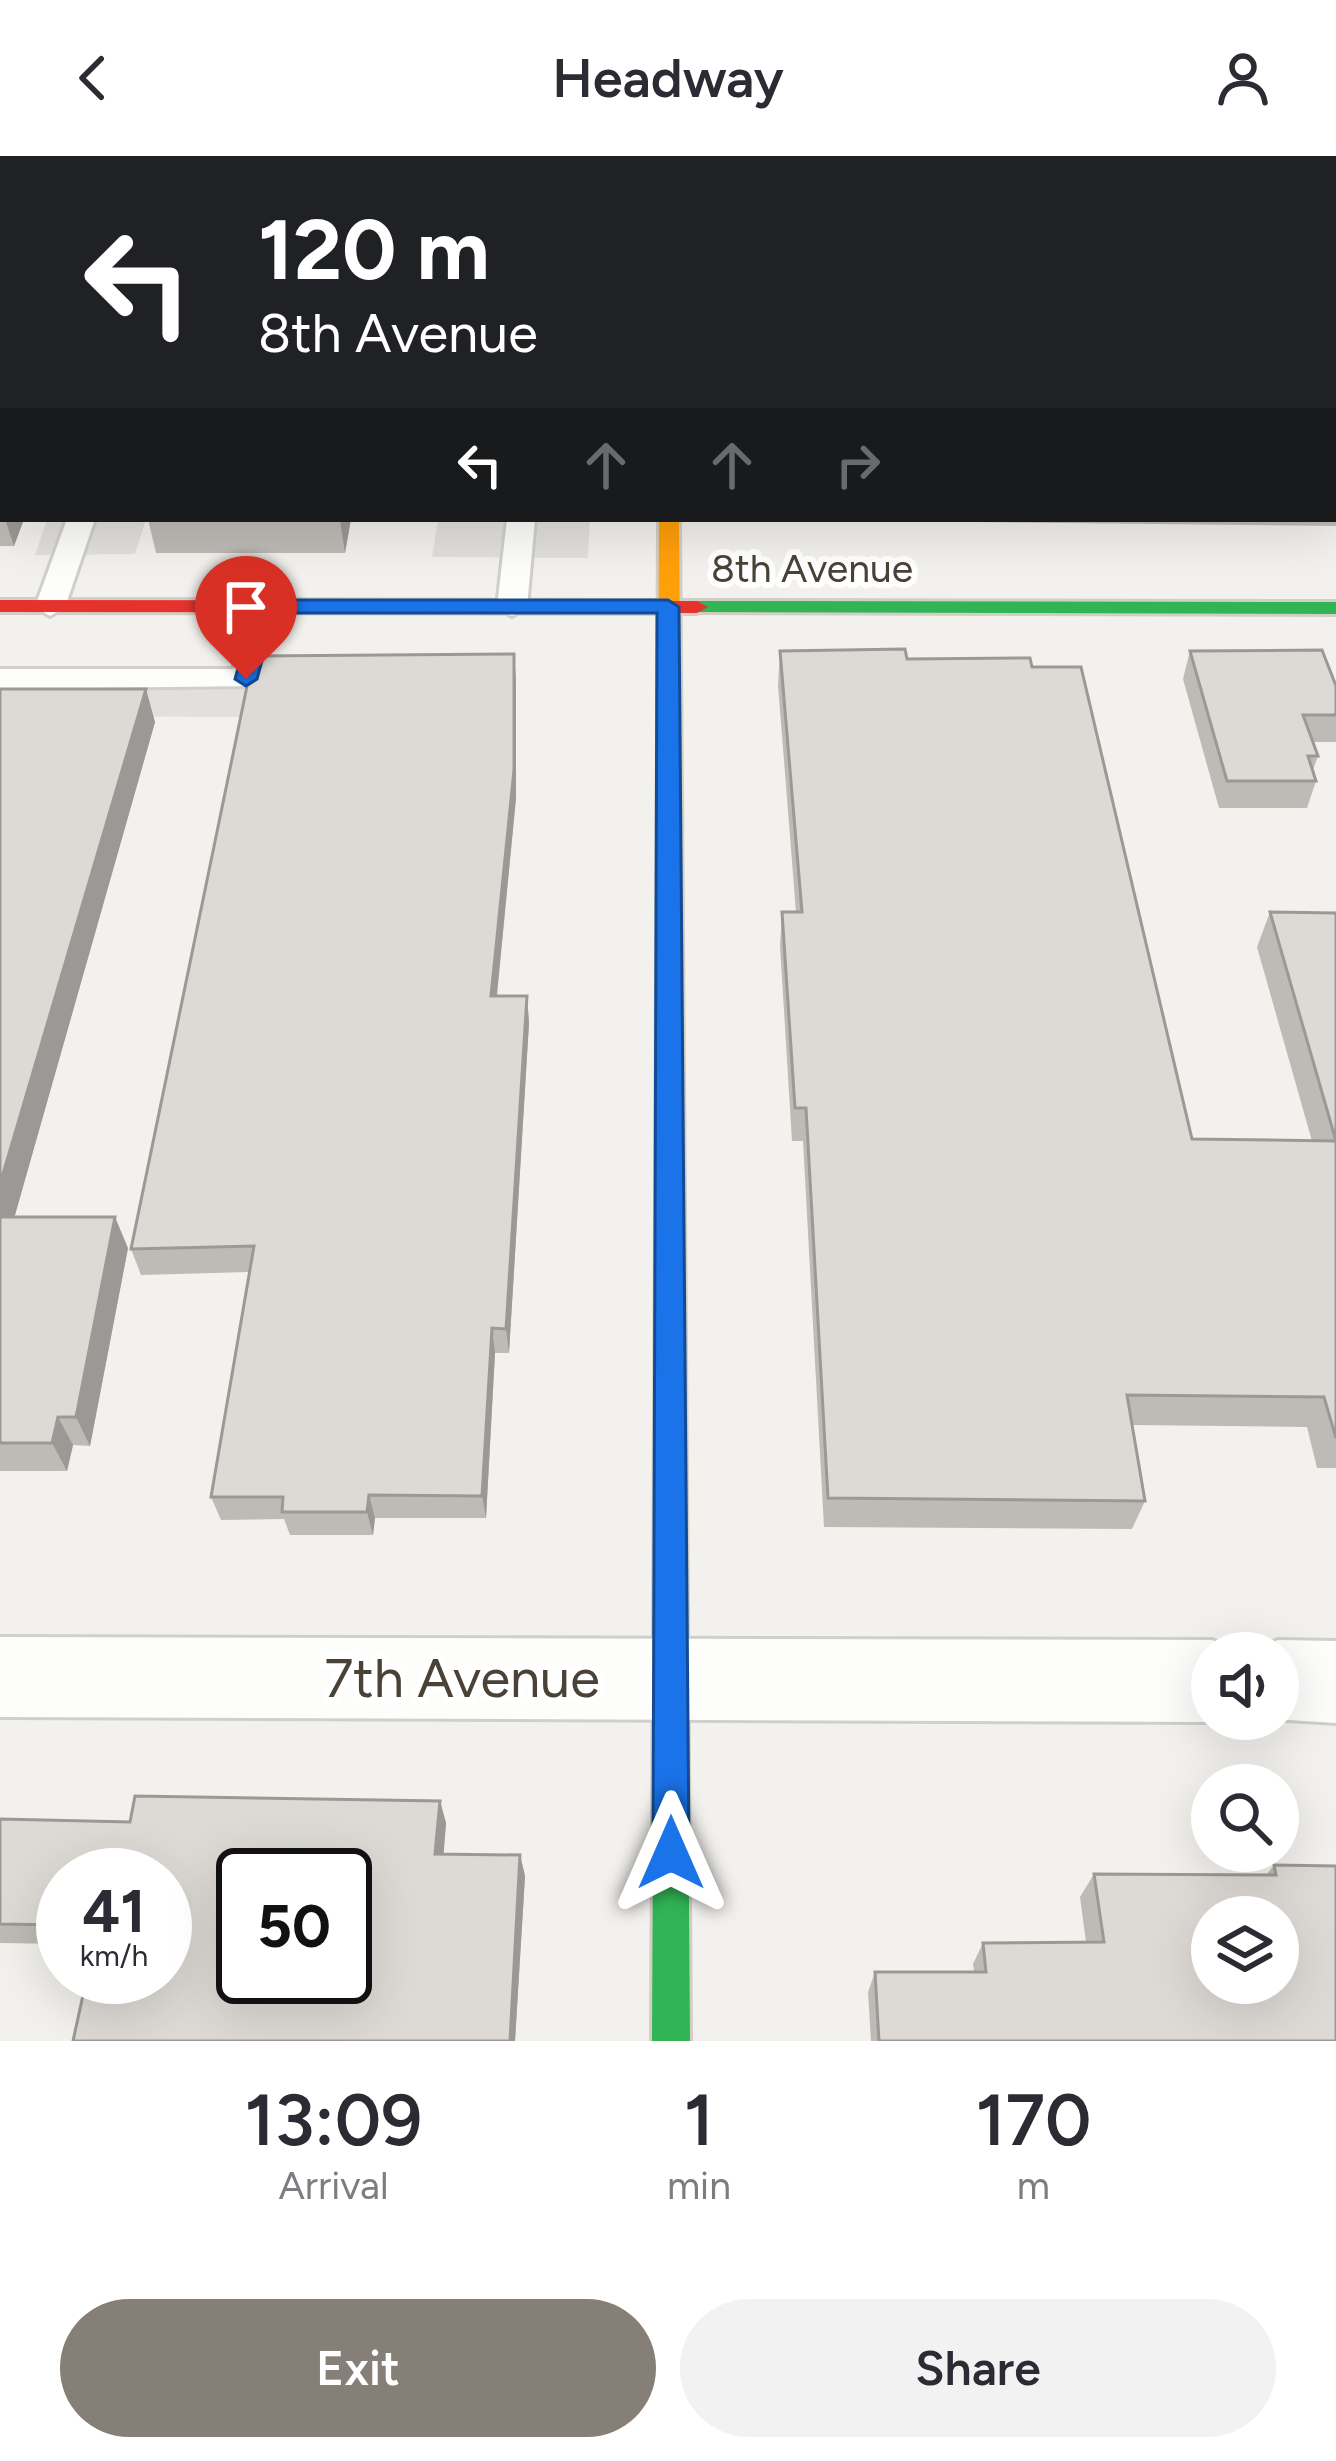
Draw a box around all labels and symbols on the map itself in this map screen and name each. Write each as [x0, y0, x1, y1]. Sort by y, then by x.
street label: 8th Avenue [711, 545, 913, 592]
pin [195, 556, 297, 679]
street label: 7th Avenue [324, 1646, 600, 1711]
position arrow [608, 1790, 734, 1916]
speed limit sign: 50 [216, 1848, 372, 2004]

